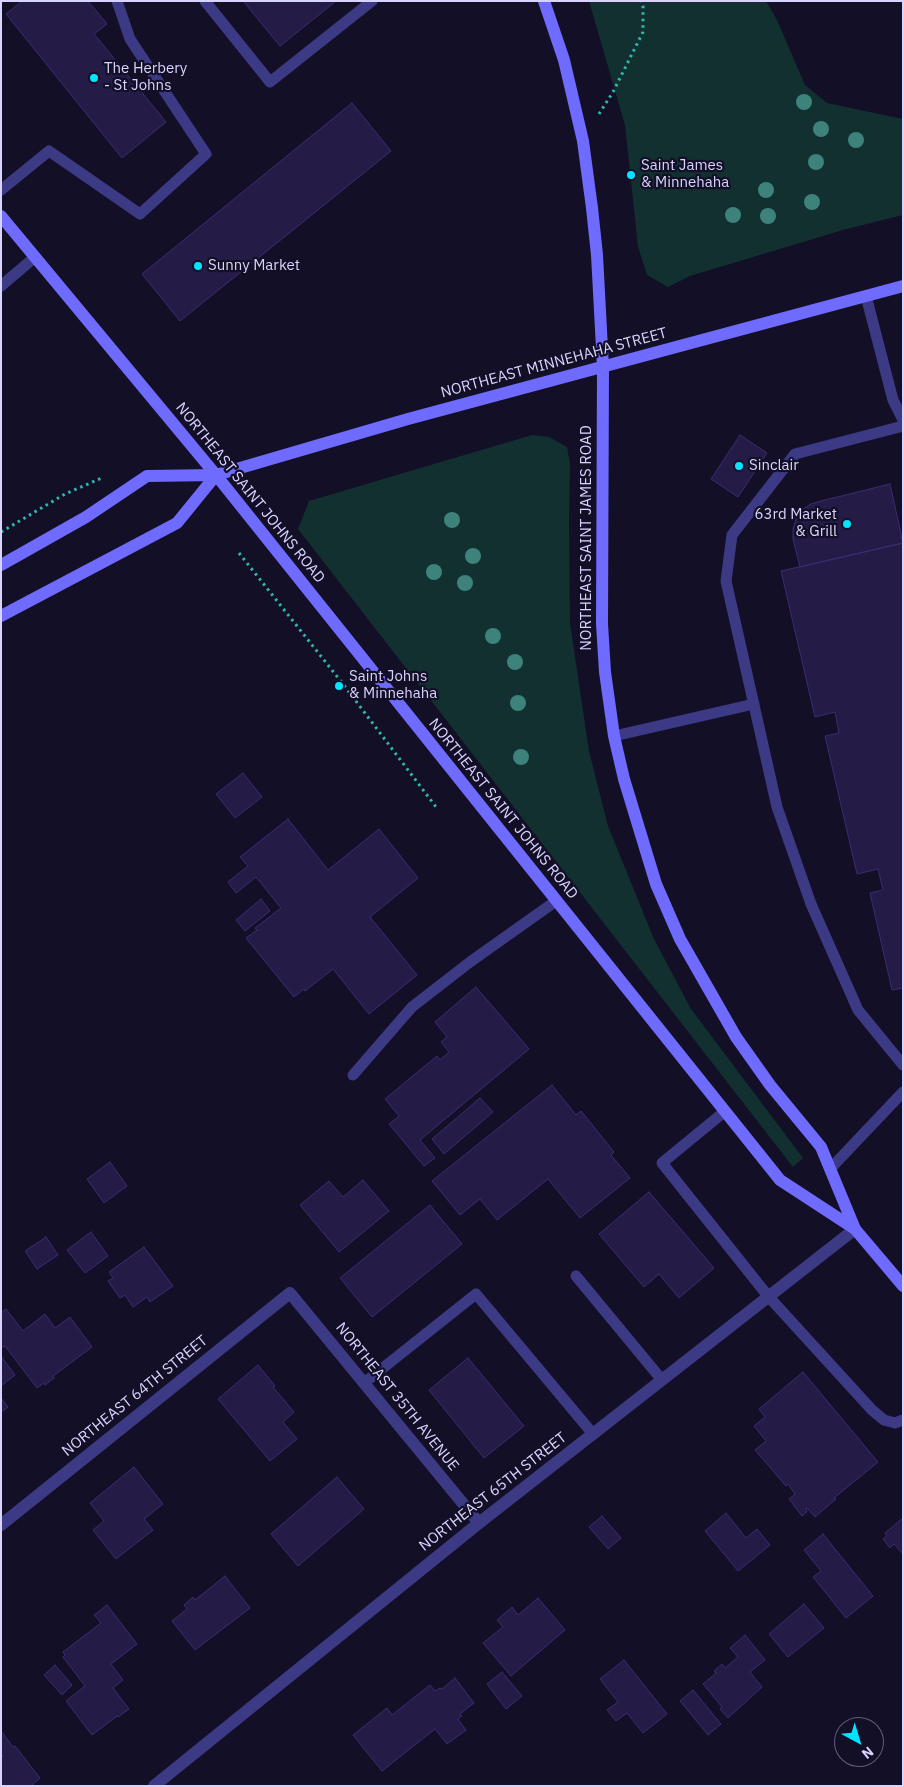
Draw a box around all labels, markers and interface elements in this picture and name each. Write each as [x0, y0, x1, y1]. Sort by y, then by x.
place label: The Herbery - St Johns [104, 60, 187, 95]
marker: The Herbery - St Johns [88, 72, 100, 84]
place label: Saint James & Minnehaha [641, 157, 729, 192]
marker: Saint James & Minnehaha [625, 169, 637, 181]
place label: Sunny Market [208, 257, 300, 275]
marker: Sunny Market [192, 260, 204, 272]
street label: NORTHEAST MINNEHAHA STREET [439, 324, 669, 402]
street label: NORTHEAST SAINT JOHNS ROAD [172, 399, 328, 587]
street label: NORTHEAST SAINT JAMES ROAD [578, 425, 596, 651]
place label: Sinclair [749, 457, 799, 475]
marker: Sinclair [733, 460, 745, 472]
place label: 63rd Market & Grill [755, 506, 837, 541]
marker: 63rd Market & Grill [841, 518, 853, 530]
place label: Saint Johns & Minnehaha [349, 668, 437, 703]
marker: Saint Johns & Minnehaha [333, 680, 345, 692]
street label: NORTHEAST SAINT JOHNS ROAD [425, 715, 581, 903]
street label: NORTHEAST 35TH AVENUE [332, 1319, 462, 1475]
street label: NORTHEAST 64TH STREET [59, 1332, 211, 1460]
street label: NORTHEAST 65TH STREET [416, 1429, 570, 1555]
north arrow [834, 1717, 884, 1767]
text: N [858, 1743, 877, 1763]

